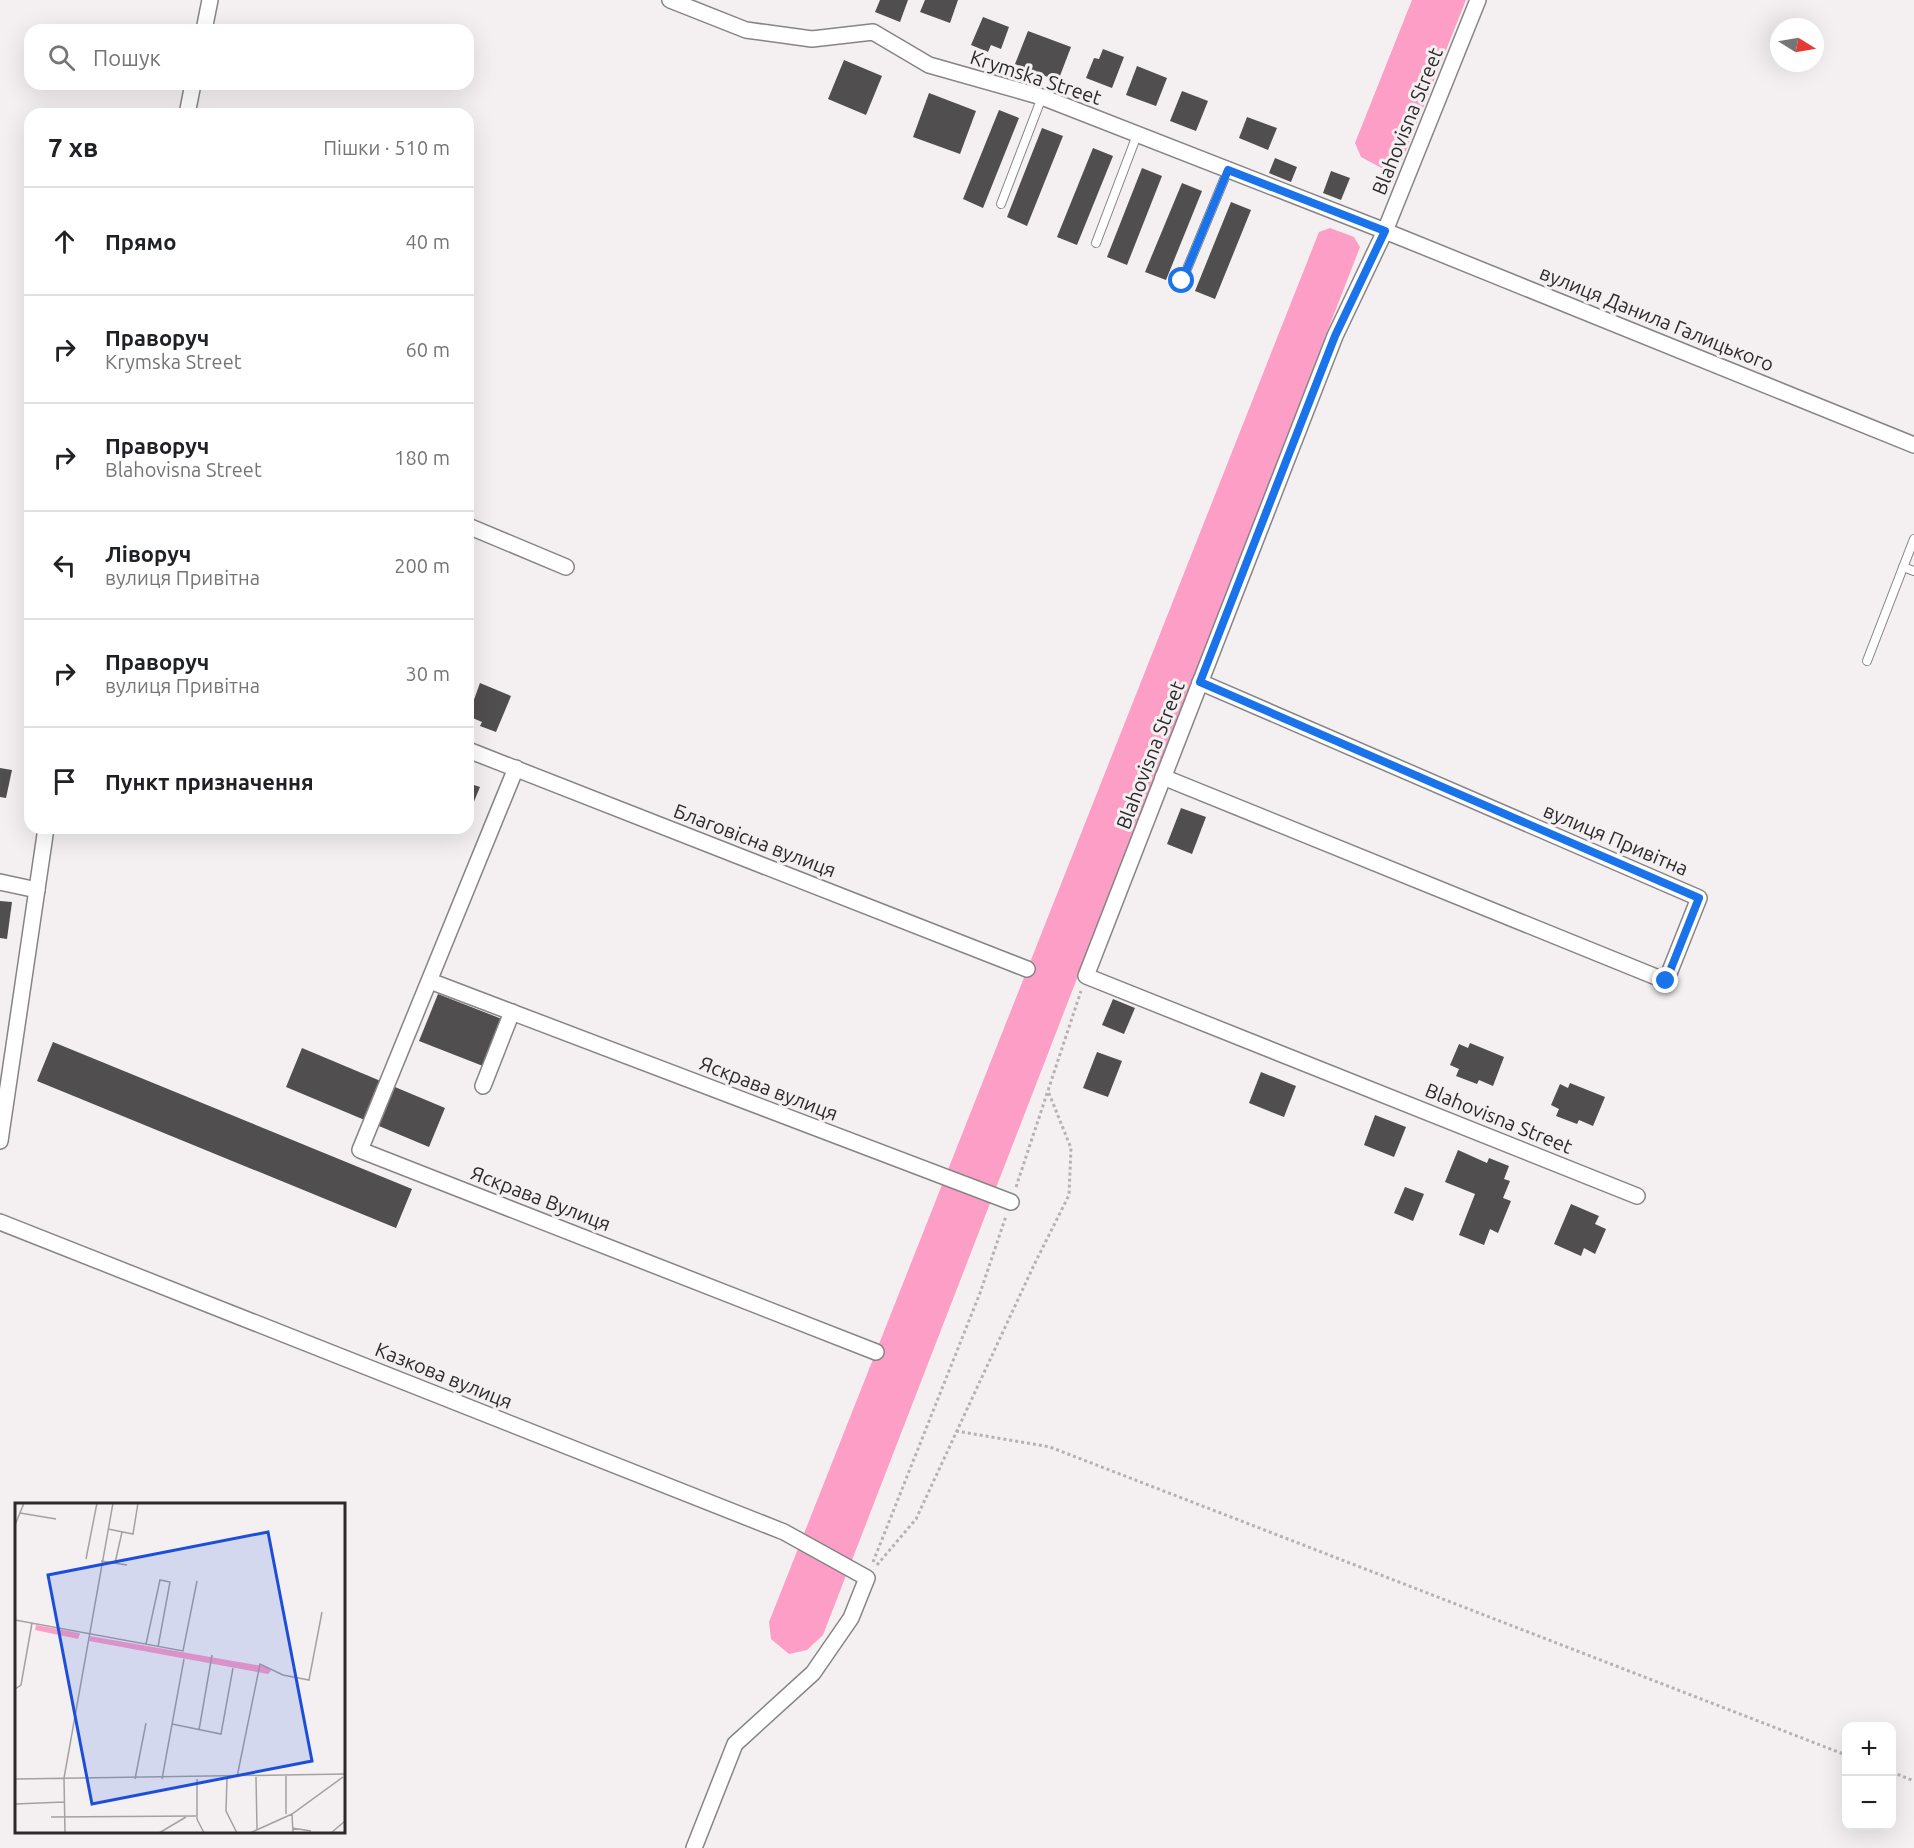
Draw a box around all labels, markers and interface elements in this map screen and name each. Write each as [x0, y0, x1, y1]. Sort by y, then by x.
north arrow [1770, 18, 1824, 72]
search box [24, 24, 474, 90]
icon: search [45, 41, 78, 74]
street label: Blahovisna Street [1367, 44, 1447, 198]
text: Пошук [93, 45, 161, 70]
street label: Krymska Street [968, 45, 1105, 109]
text: 7 хв [48, 133, 98, 162]
text: Пішки · 510 m [323, 136, 450, 159]
icon: ahead [48, 225, 81, 258]
text: Прямо [105, 229, 176, 254]
text: 40 m [406, 230, 450, 253]
street label: вулиця Данила Галицького [1537, 260, 1777, 376]
route start [1168, 267, 1194, 293]
text: Праворуч [105, 325, 209, 350]
icon: right [48, 333, 81, 366]
text: 60 m [406, 338, 450, 361]
text: Krymska Street [105, 350, 242, 373]
text: Праворуч [105, 433, 209, 458]
icon: right [48, 441, 81, 474]
text: 180 m [394, 446, 450, 469]
text: Blahovisna Street [105, 458, 262, 481]
text: Ліворуч [105, 541, 191, 566]
icon: left [48, 549, 81, 582]
text: 200 m [394, 554, 450, 577]
text: вулиця Привітна [105, 566, 260, 589]
text: Праворуч [105, 649, 209, 674]
icon: right [48, 657, 81, 690]
text: 30 m [406, 662, 450, 685]
text: вулиця Привітна [105, 674, 260, 697]
street label: Blahovisna Street [1111, 678, 1189, 832]
icon: arrive [48, 765, 81, 798]
text: Пункт призначення [105, 769, 314, 794]
street label: Благовісна вулиця [671, 798, 839, 882]
street label: вулиця Привітна [1540, 798, 1692, 880]
route end [1652, 967, 1678, 993]
street label: Яскрава вулиця [697, 1051, 841, 1125]
street label: Blahovisna Street [1422, 1078, 1576, 1158]
street label: Яскрава Вулиця [468, 1161, 614, 1235]
street label: Казкова вулиця [372, 1337, 516, 1413]
inset map [15, 1503, 345, 1833]
map controls [1842, 1722, 1896, 1830]
button: + [1842, 1722, 1896, 1776]
button: − [1842, 1776, 1896, 1830]

